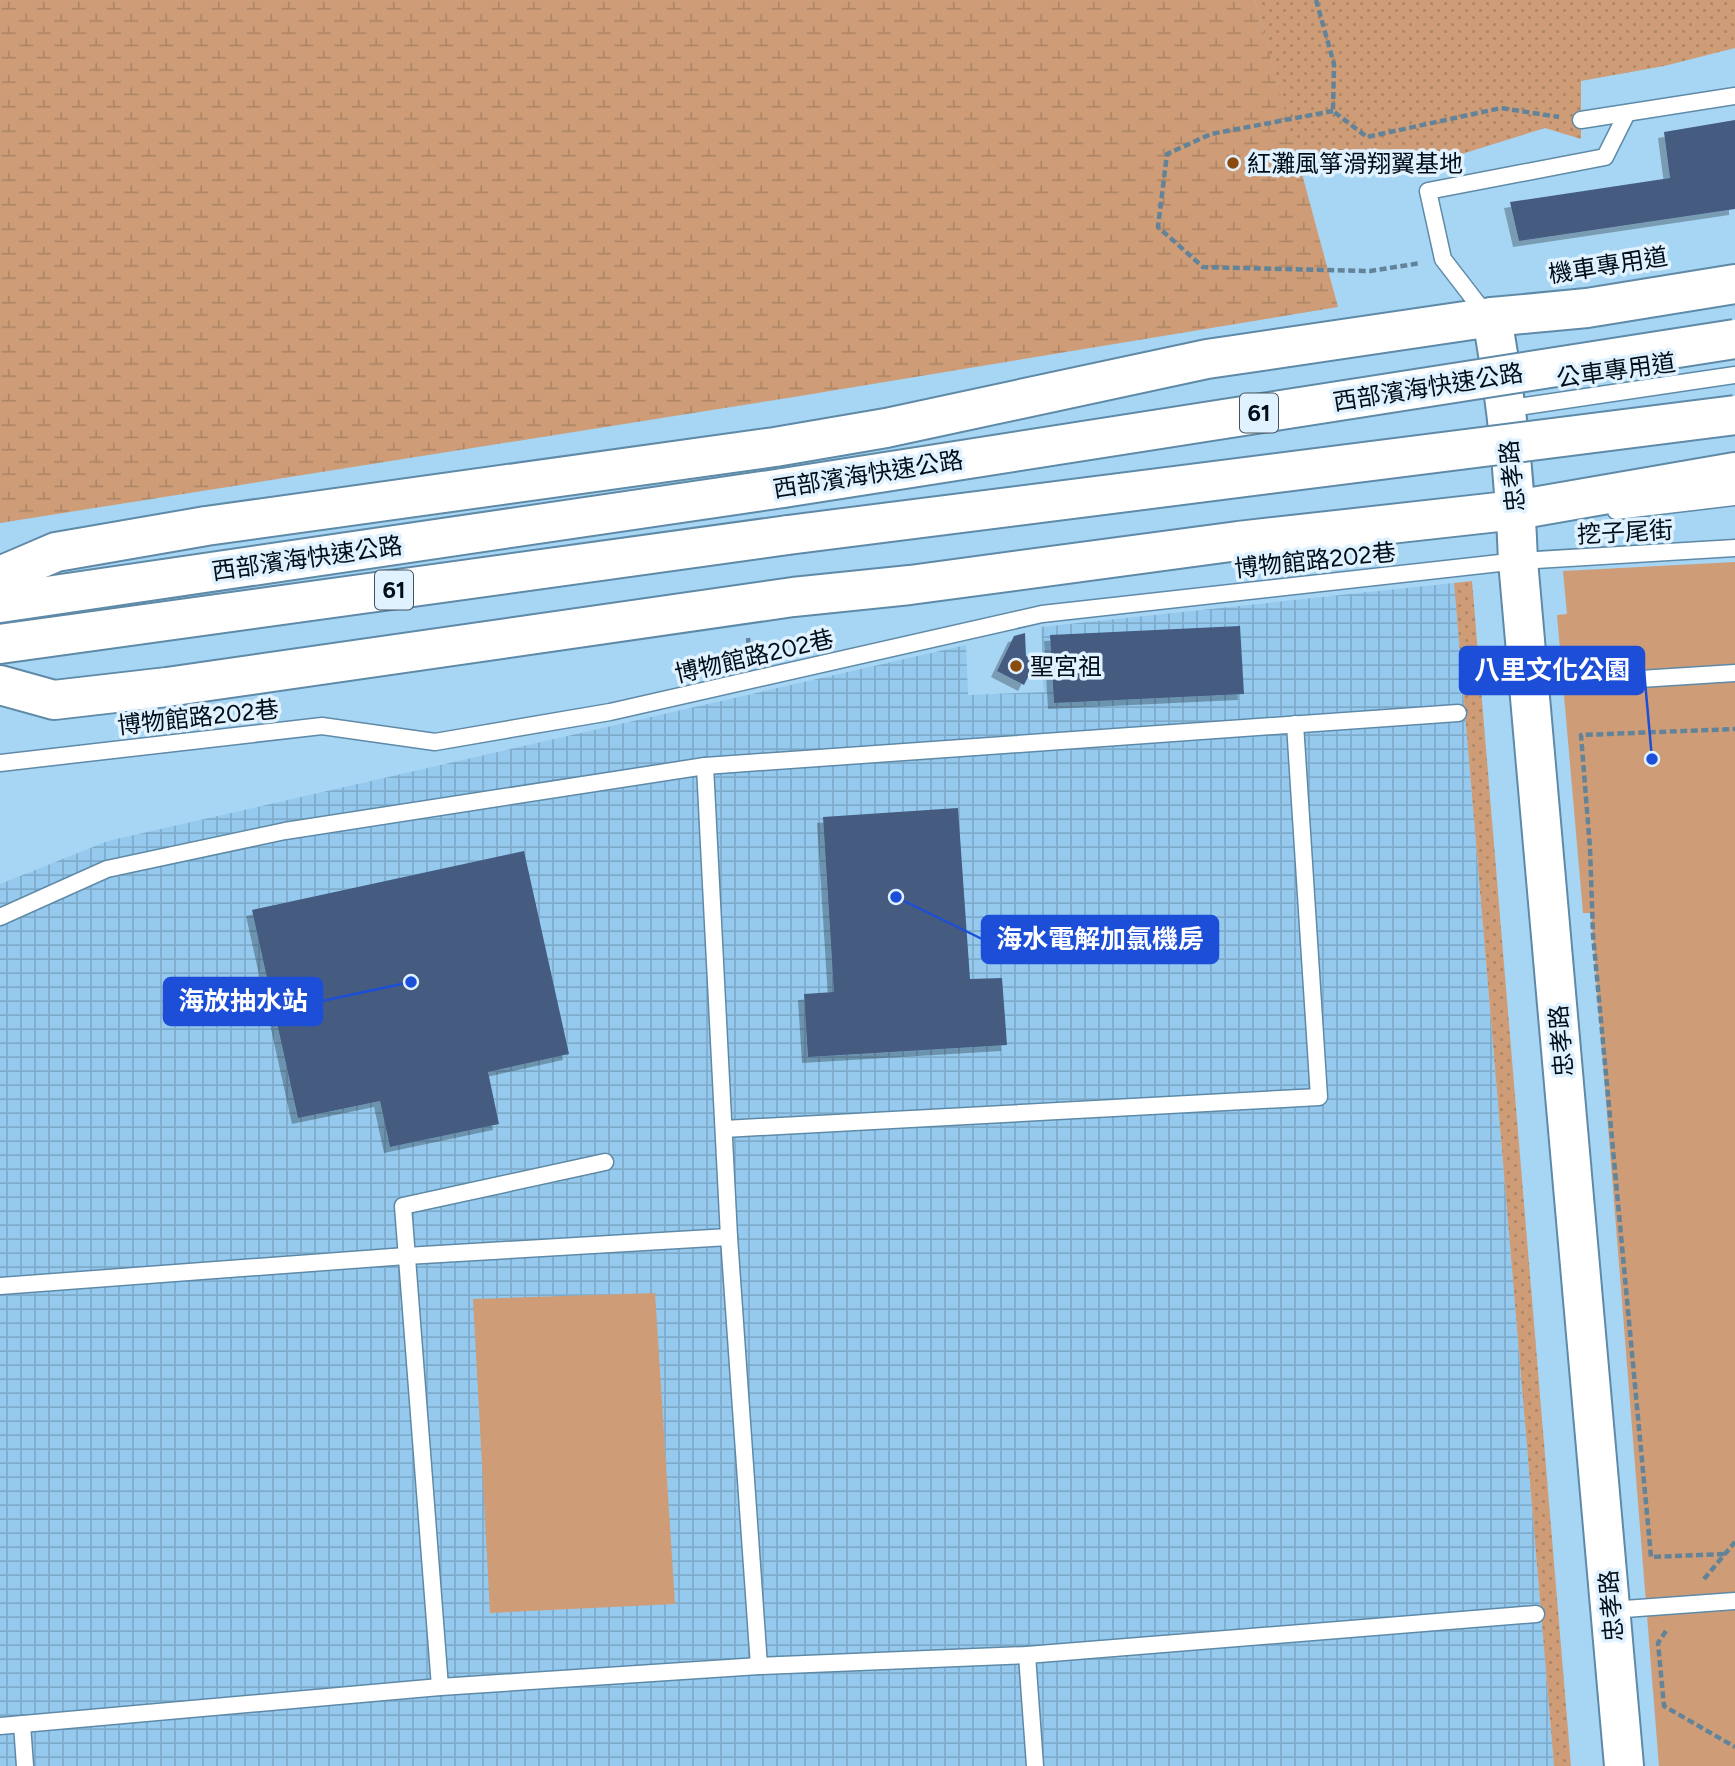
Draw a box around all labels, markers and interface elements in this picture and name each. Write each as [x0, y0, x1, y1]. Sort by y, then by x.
place label: 紅灘風箏滑翔翼基地 [1247, 149, 1463, 178]
marker: 紅灘風箏滑翔翼基地 [1225, 155, 1241, 171]
street label: 機車專用道 [1546, 241, 1670, 289]
street label: 公車專用道 [1555, 347, 1677, 393]
street label: 西部濱海快速公路 [1331, 358, 1525, 416]
road number: 61 [1240, 394, 1278, 432]
street label: 忠孝路 [1494, 439, 1530, 513]
street label: 西部濱海快速公路 [771, 445, 965, 503]
street label: 挖子尾街 [1576, 515, 1674, 549]
street label: 西部濱海快速公路 [210, 530, 404, 586]
street label: 博物館路202巷 [1233, 537, 1397, 583]
road number: 61 [375, 570, 413, 610]
street label: 博物館路202巷 [672, 624, 836, 688]
callout: 八里文化公園 [1460, 647, 1644, 694]
place label: 聖宮祖 [1030, 652, 1102, 681]
text: 八里文化公園 [1474, 654, 1630, 686]
marker: 聖宮祖 [1008, 658, 1024, 674]
street label: 博物館路202巷 [116, 694, 280, 740]
callout: 海水電解加氯機房 [982, 916, 1218, 963]
text: 海水電解加氯機房 [996, 923, 1204, 955]
callout: 海放抽水站 [164, 978, 322, 1025]
text: 海放抽水站 [178, 985, 308, 1017]
street label: 忠孝路 [1543, 1004, 1579, 1078]
street label: 忠孝路 [1593, 1569, 1629, 1643]

